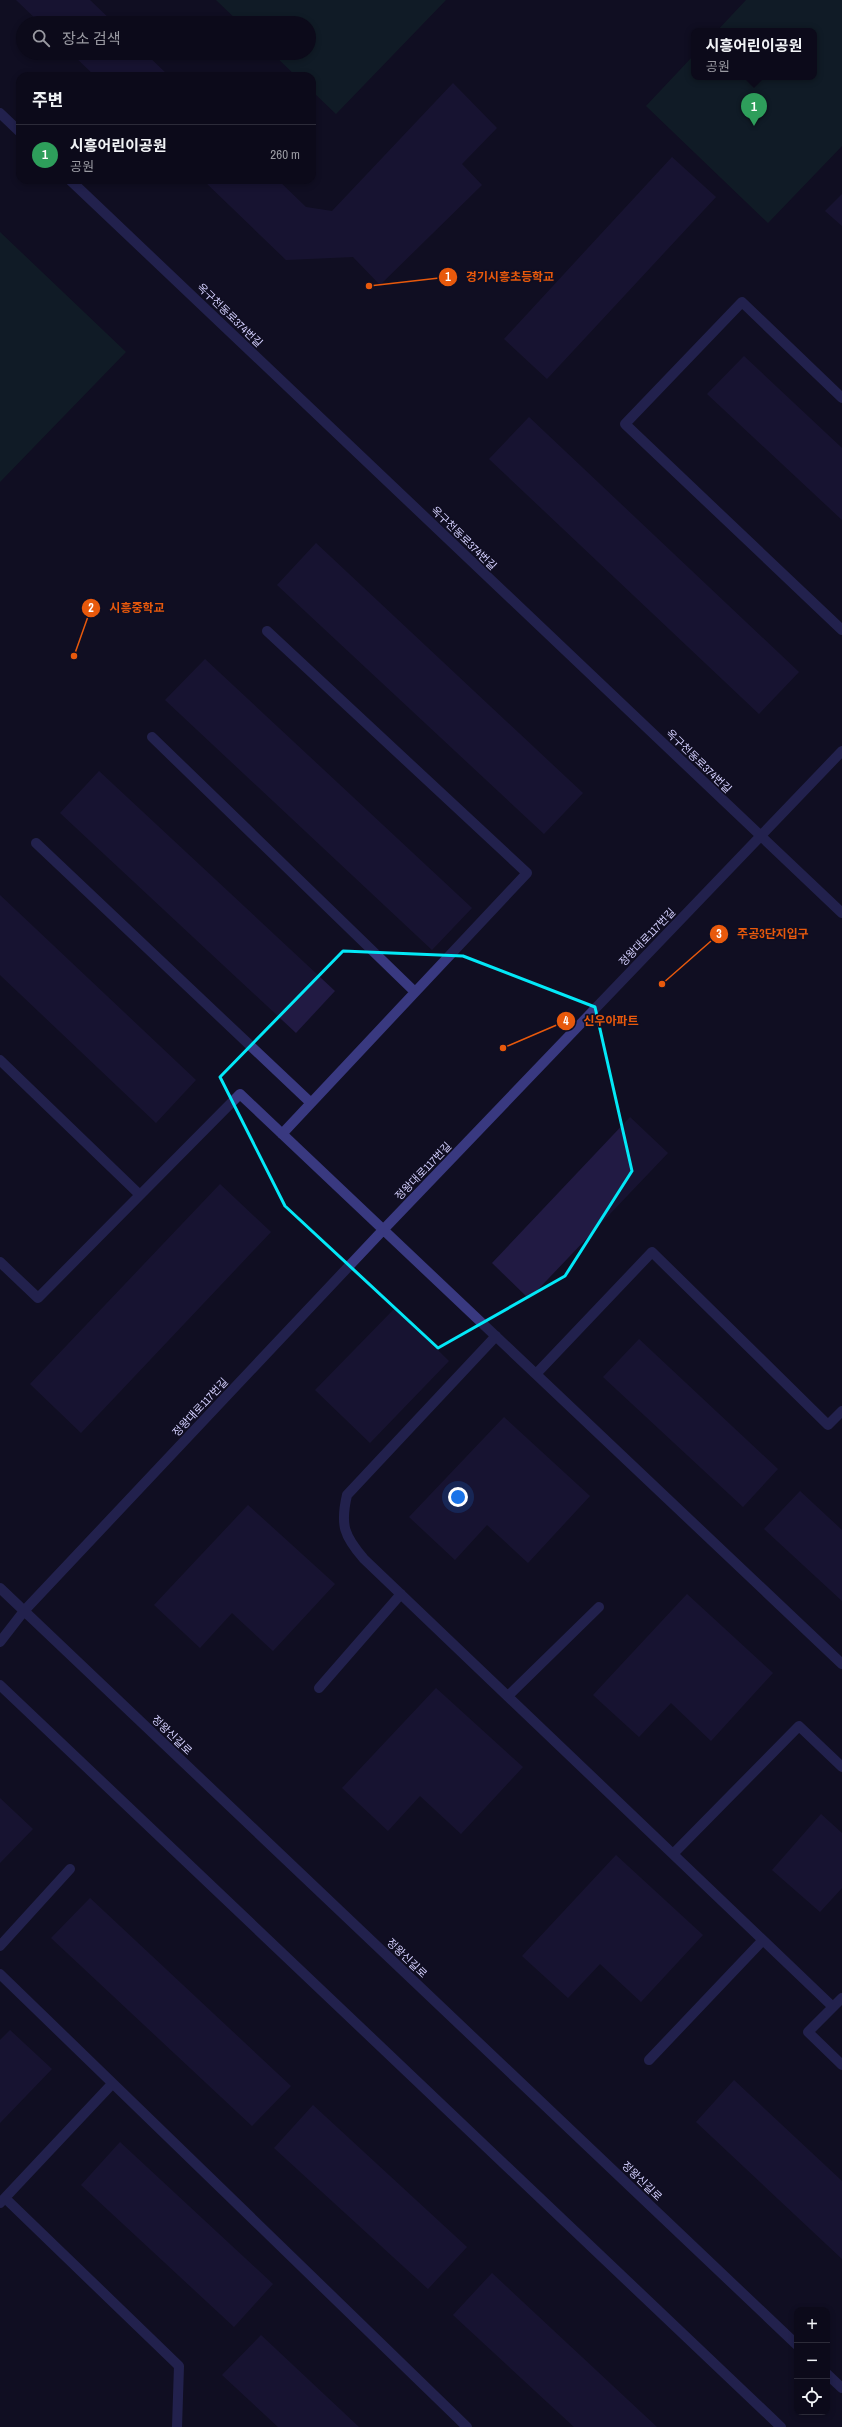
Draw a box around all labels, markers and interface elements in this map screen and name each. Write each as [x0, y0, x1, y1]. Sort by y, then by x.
search box [16, 16, 316, 60]
icon: search [30, 27, 52, 49]
text: 장소 검색 [62, 28, 121, 49]
popup [691, 28, 817, 80]
text: 시흥어린이공원 [706, 35, 802, 56]
text: 공원 [706, 58, 730, 75]
text: 주변 [32, 88, 63, 111]
pin: 1 [741, 93, 767, 126]
text: 시흥어린이공원 [70, 135, 167, 156]
text: 1 [42, 146, 48, 163]
text: 260 m [270, 146, 300, 163]
text: 공원 [70, 158, 94, 175]
callout: 경기시흥초등학교 [438, 265, 562, 289]
text: 1 [445, 269, 451, 285]
text: 경기시흥초등학교 [466, 269, 554, 285]
street label: 옥구천동로374번길 [194, 280, 266, 350]
street label: 옥구천동로374번길 [428, 503, 500, 573]
callout: 시흥중학교 [81, 596, 173, 620]
text: 2 [88, 600, 94, 616]
text: 시흥중학교 [109, 600, 165, 616]
street label: 옥구천동로374번길 [663, 726, 735, 796]
street label: 정왕대로117번길 [616, 905, 678, 969]
callout: 주공3단지입구 [709, 922, 817, 946]
text: 3 [716, 926, 722, 942]
text: 주공3단지입구 [737, 926, 809, 942]
callout: 신우아파트 [556, 1009, 647, 1033]
text: 4 [563, 1013, 569, 1029]
text: 신우아파트 [583, 1013, 639, 1029]
street label: 정왕대로117번길 [392, 1139, 454, 1203]
street label: 정왕대로117번길 [169, 1375, 231, 1439]
your location [448, 1487, 468, 1507]
street label: 정왕신길로 [149, 1712, 195, 1758]
street label: 정왕신길로 [384, 1935, 430, 1981]
street label: 정왕신길로 [619, 2158, 665, 2204]
map controls [794, 2307, 830, 2415]
button: + [794, 2307, 830, 2343]
button: − [794, 2343, 830, 2379]
button: locate [794, 2379, 830, 2415]

